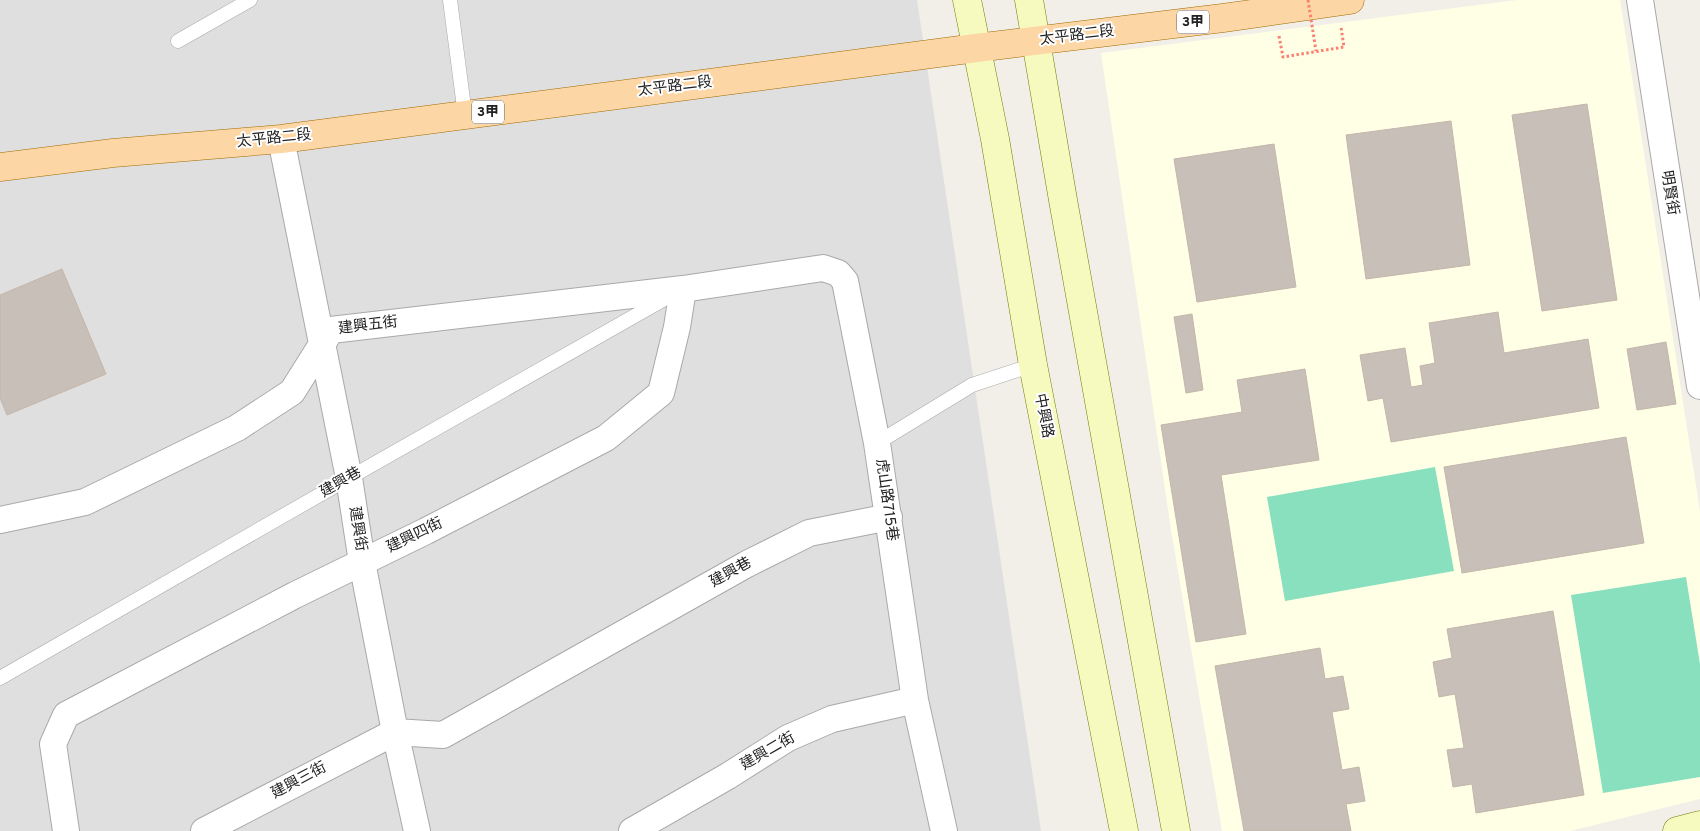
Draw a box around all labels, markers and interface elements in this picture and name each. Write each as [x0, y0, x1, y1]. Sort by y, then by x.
road number: 3甲 [1177, 11, 1209, 34]
street label: 太平路二段 [1039, 22, 1115, 50]
street label: 太平路二段 [637, 73, 713, 101]
road number: 3甲 [472, 100, 504, 124]
street label: 太平路二段 [236, 126, 312, 152]
street label: 明賢街 [1656, 169, 1682, 217]
street label: 建興五街 [337, 313, 399, 339]
street label: 中興路 [1029, 392, 1057, 440]
street label: 虎山路715巷 [871, 458, 901, 542]
street label: 建興巷 [317, 464, 365, 502]
street label: 建興街 [344, 505, 370, 553]
street label: 建興四街 [384, 514, 446, 558]
street label: 建興巷 [707, 554, 755, 592]
street label: 建興二街 [737, 729, 799, 775]
street label: 建興三街 [268, 759, 330, 803]

